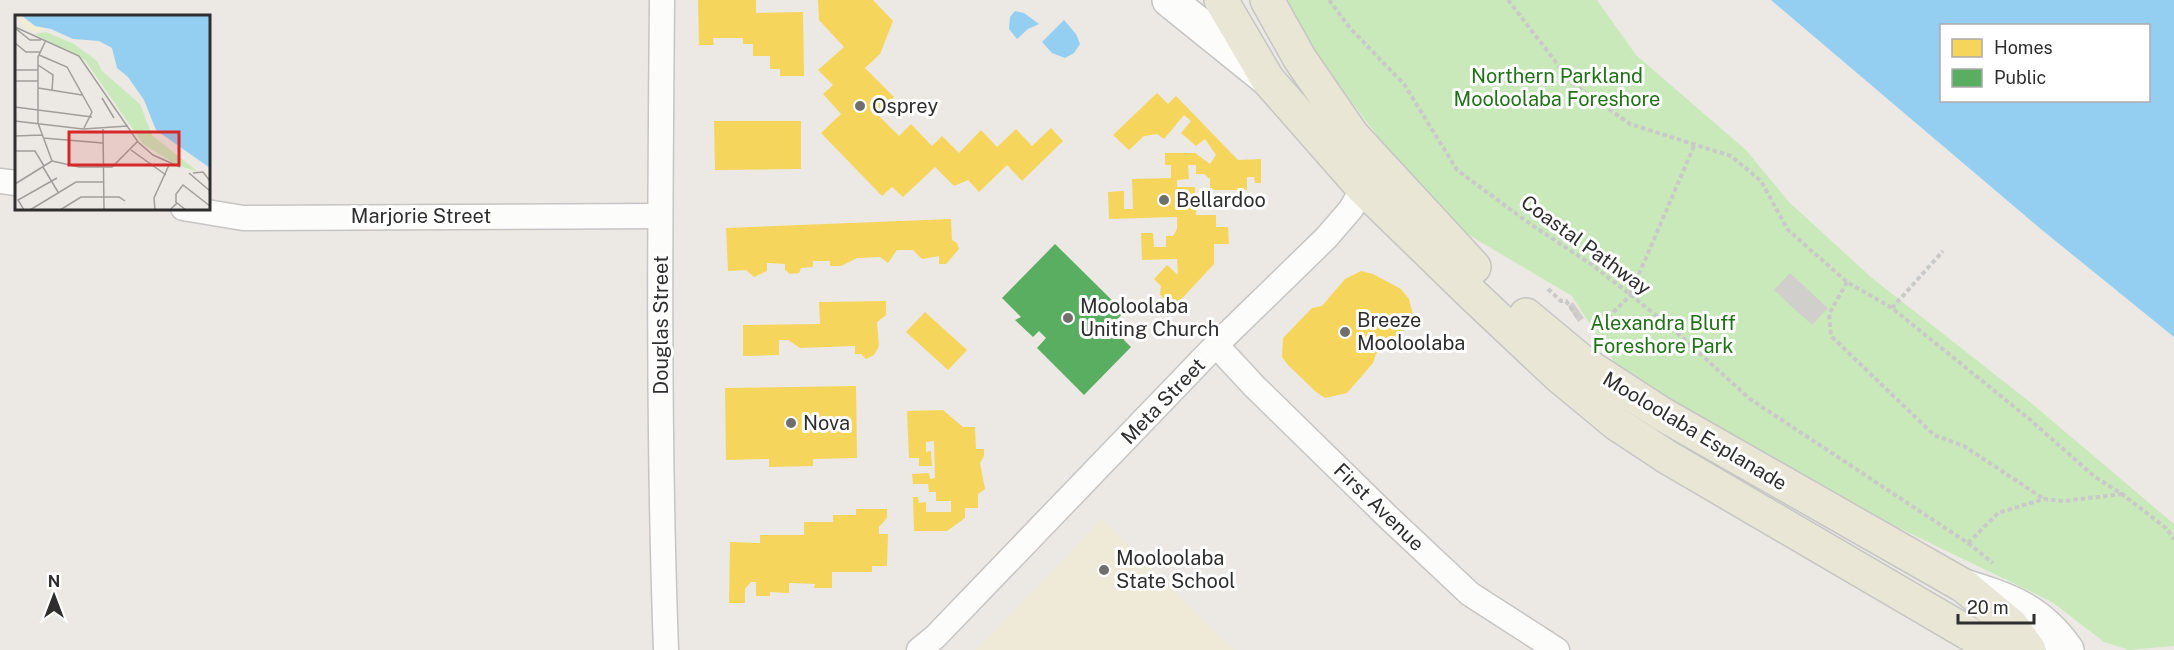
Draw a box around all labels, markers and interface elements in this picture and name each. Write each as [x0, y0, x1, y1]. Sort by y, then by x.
inset map [15, 15, 210, 210]
legend [1940, 24, 2150, 102]
text: Homes [1994, 37, 2053, 58]
park label: Northern Parkland Mooloolaba Foreshore [1454, 64, 1660, 111]
text: Public [1994, 67, 2046, 88]
place label: Osprey [872, 94, 938, 118]
marker: Osprey [853, 99, 867, 113]
place label: Bellardoo [1176, 188, 1266, 212]
street label: Coastal Pathway [1516, 190, 1656, 300]
marker: Bellardoo [1157, 193, 1171, 207]
street label: Marjorie Street [351, 204, 491, 228]
street label: Douglas Street [649, 255, 673, 395]
place label: Mooloolaba Uniting Church [1080, 294, 1219, 341]
place label: Breeze Mooloolaba [1357, 308, 1465, 355]
marker: Mooloolaba Uniting Church [1061, 311, 1075, 325]
park label: Alexandra Bluff Foreshore Park [1590, 311, 1736, 358]
marker: Breeze Mooloolaba [1338, 325, 1352, 339]
street label: Meta Street [1116, 353, 1210, 449]
street label: Mooloolaba Esplanade [1599, 367, 1791, 495]
place label: Nova [803, 411, 850, 435]
marker: Nova [784, 416, 798, 430]
street label: First Avenue [1329, 458, 1429, 556]
place label: Mooloolaba State School [1116, 546, 1235, 593]
marker: Mooloolaba State School [1097, 563, 1111, 577]
north arrow [24, 566, 84, 626]
text: N [48, 572, 60, 591]
scale bar [1958, 587, 2034, 625]
text: 20 m [1967, 597, 2009, 618]

